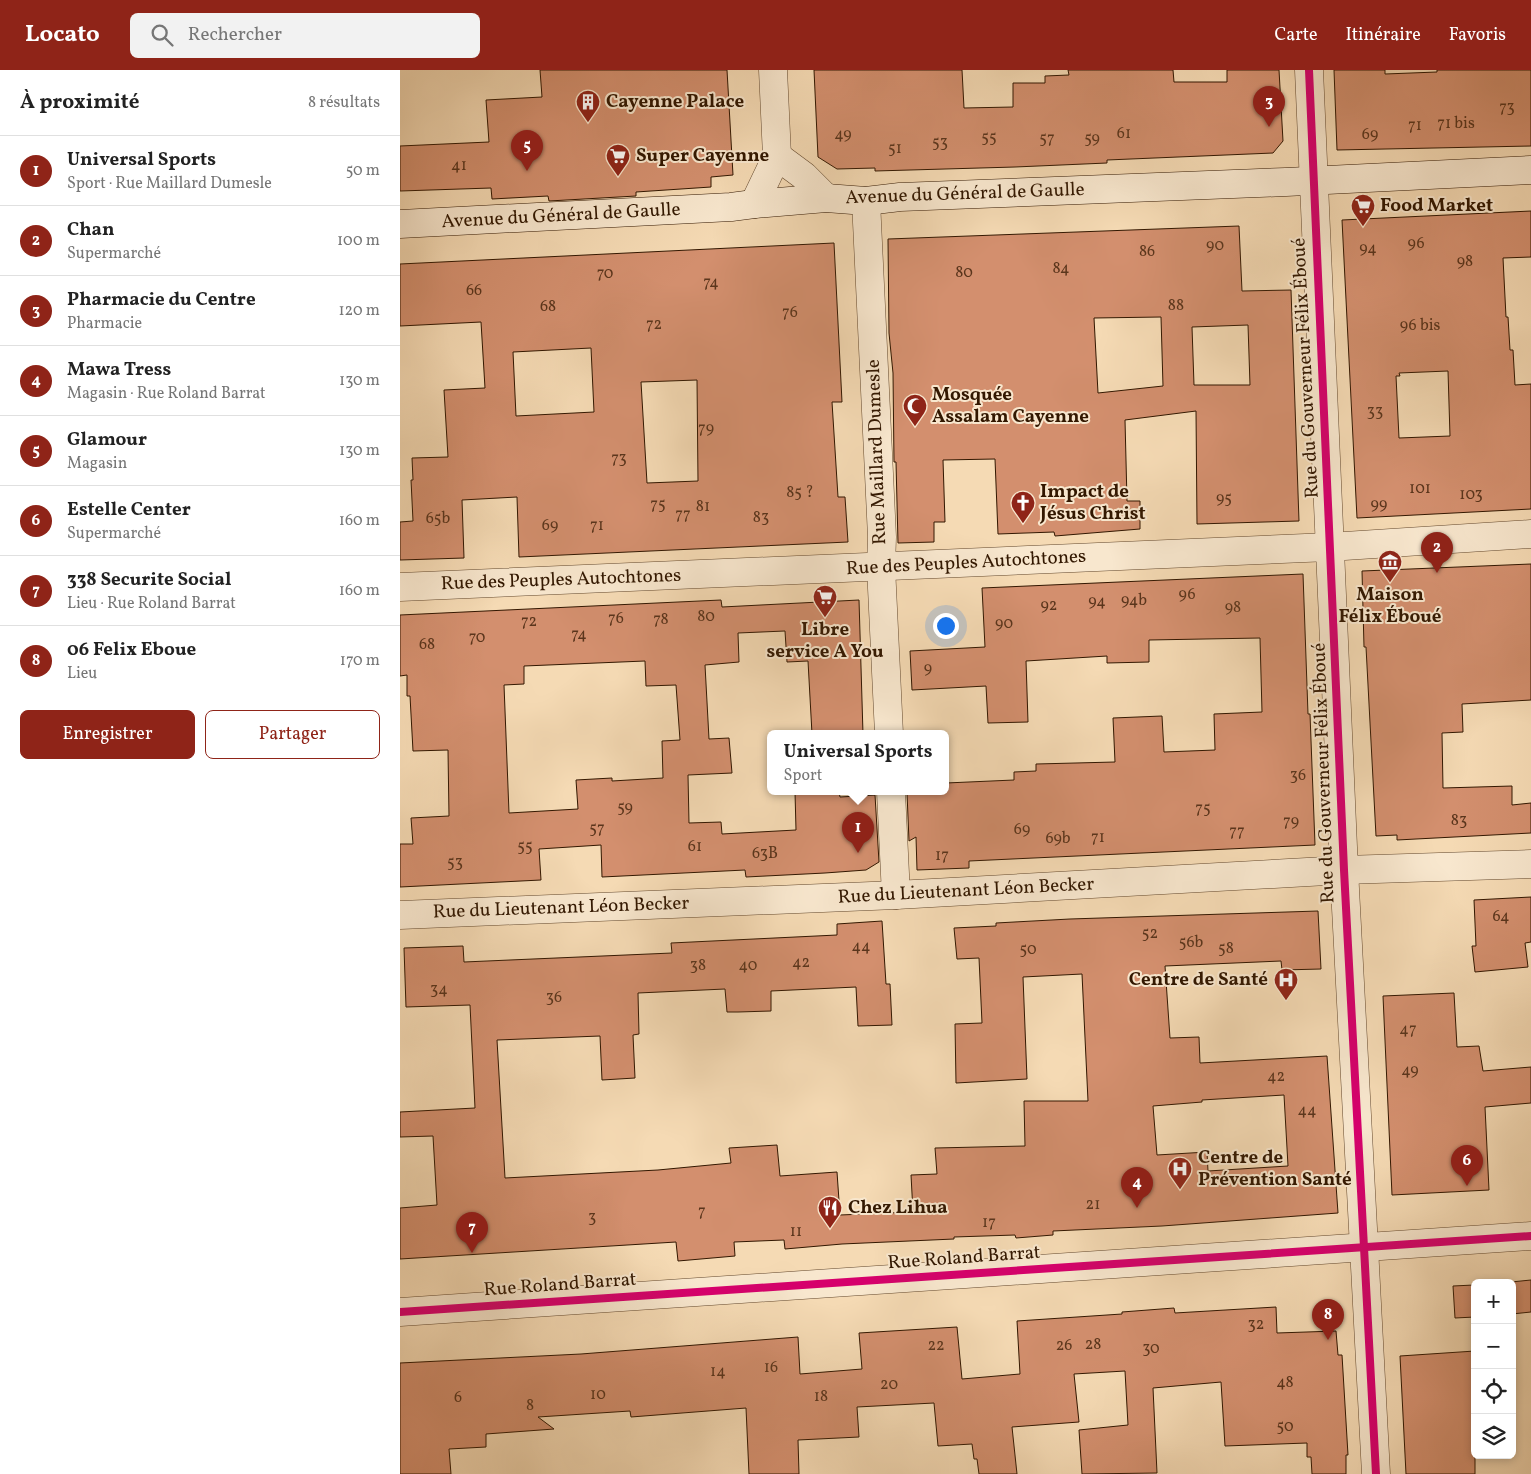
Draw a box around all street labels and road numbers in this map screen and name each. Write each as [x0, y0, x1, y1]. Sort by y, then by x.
street label: Avenue du Général de Gaulle [845, 177, 1085, 211]
street label: Avenue du Général de Gaulle [441, 197, 681, 235]
street label: Rue du Gouverneur Félix Éboué [1286, 237, 1326, 499]
street label: Rue Maillard Dumesle [861, 359, 893, 545]
street label: Rue des Peuples Autochtones [845, 544, 1087, 582]
street label: Rue des Peuples Autochtones [440, 563, 682, 597]
street label: Rue du Gouverneur Félix Éboué [1306, 642, 1342, 904]
street label: Rue du Lieutenant Léon Becker [837, 871, 1095, 911]
street label: Rue du Lieutenant Léon Becker [432, 891, 690, 925]
street label: Rue Roland Barrat [887, 1240, 1042, 1276]
street label: Rue Roland Barrat [483, 1267, 638, 1303]

